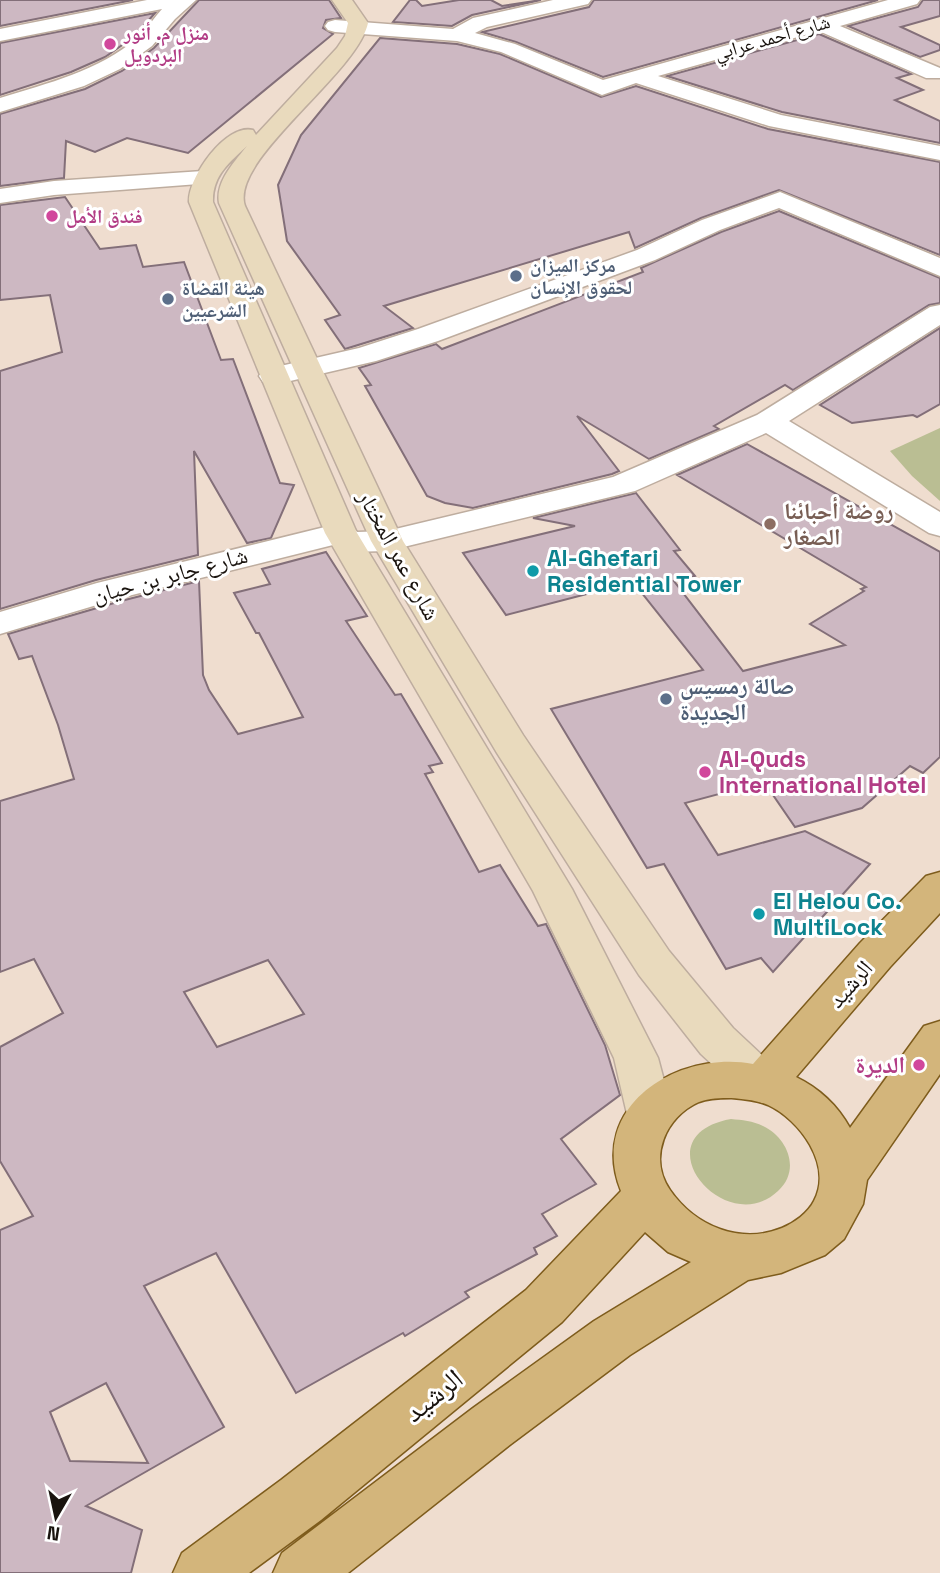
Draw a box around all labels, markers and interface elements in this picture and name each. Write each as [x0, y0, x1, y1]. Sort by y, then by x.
street label: شارع أحمد عرابي [711, 9, 834, 69]
place label: منزل م. أنور البردويل [123, 21, 209, 68]
marker: منزل م. أنور البردويل [102, 36, 118, 52]
place label: فندق الأمل [66, 204, 143, 229]
marker: فندق الأمل [44, 208, 60, 224]
place label: مركز الميزان لحقوق الإنسان [530, 253, 632, 300]
marker: مركز الميزان لحقوق الإنسان [508, 268, 524, 284]
place label: هيئة القضاة الشرعيين [182, 276, 265, 323]
marker: هيئة القضاة الشرعيين [160, 291, 176, 307]
street label: شارع عمر المختار [350, 484, 447, 625]
place label: روضة أحبائنا الصغار [783, 496, 893, 552]
marker: روضة أحبائنا الصغار [762, 516, 778, 532]
street label: شارع جابر بن حيان [89, 540, 251, 610]
place label: Al-Ghefari Residential Tower [547, 543, 742, 599]
marker: Al-Ghefari Residential Tower [525, 563, 541, 579]
place label: صالة رمسيس الجديدة [680, 671, 794, 727]
marker: صالة رمسيس الجديدة [658, 691, 674, 707]
place label: Al-Quds International Hotel [719, 744, 926, 800]
marker: Al-Quds International Hotel [697, 764, 713, 780]
place label: El Helou Co. MultiLock [773, 886, 902, 942]
marker: El Helou Co. MultiLock [751, 906, 767, 922]
street label: الرشيد [821, 954, 879, 1014]
place label: الديرة [856, 1050, 905, 1080]
marker: الديرة [911, 1057, 927, 1073]
street label: الرشيد [396, 1360, 470, 1430]
north arrow [21, 1482, 91, 1552]
text: N [45, 1520, 62, 1547]

